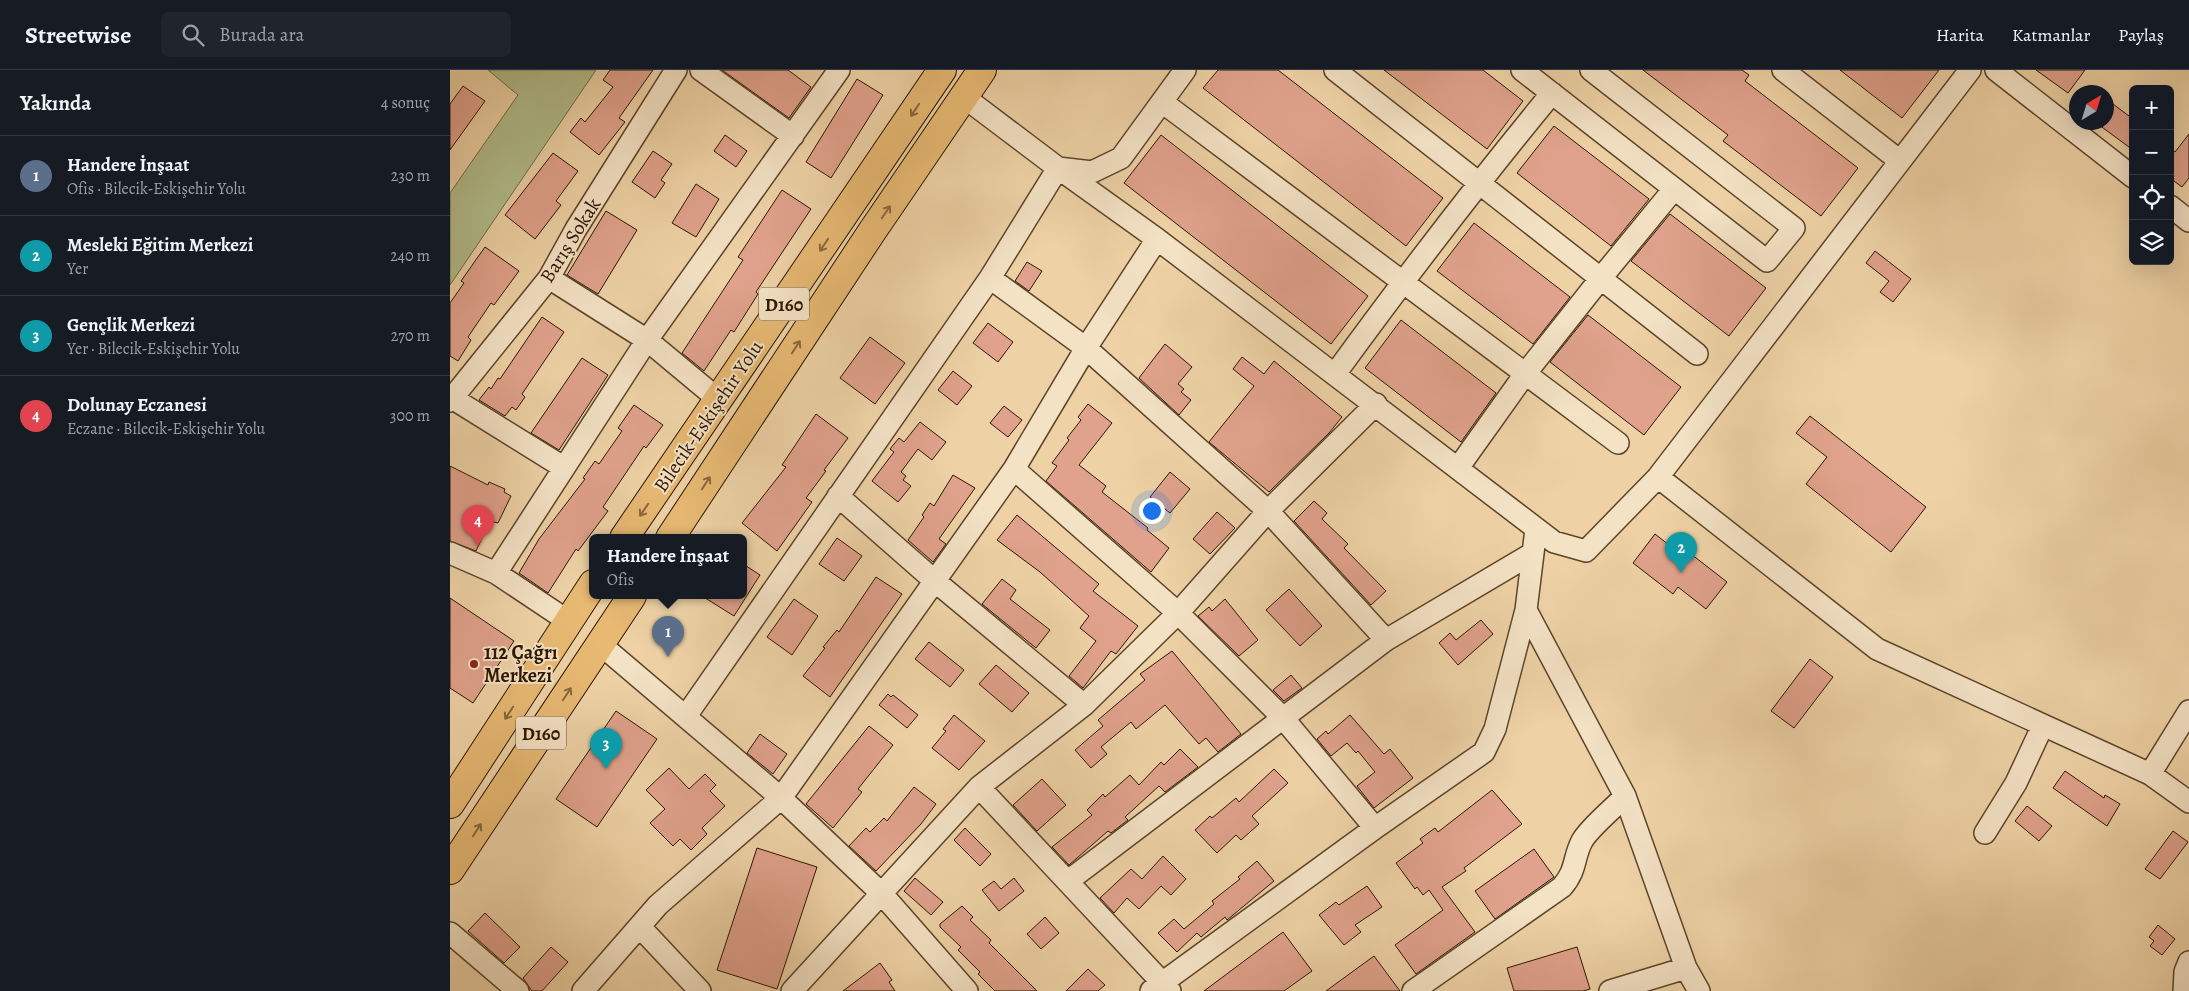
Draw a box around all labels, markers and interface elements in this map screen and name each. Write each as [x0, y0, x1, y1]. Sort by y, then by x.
search box [161, 12, 511, 57]
text: Streetwise [25, 19, 131, 51]
icon: search [179, 21, 207, 49]
text: Burada ara [219, 22, 304, 48]
text: Harita [1936, 23, 1984, 47]
text: Katmanlar [2012, 23, 2090, 47]
text: Paylaş [2118, 23, 2164, 47]
north arrow [2069, 85, 2114, 130]
map controls [2129, 85, 2174, 265]
button: + [2129, 85, 2174, 130]
text: Yakında [20, 89, 91, 117]
text: 4 sonuç [381, 92, 430, 114]
one-way arrow [910, 103, 920, 117]
button: − [2129, 130, 2174, 175]
text: Handere İnşaat [67, 152, 189, 178]
text: 1 [33, 165, 39, 187]
text: 230 m [391, 165, 430, 187]
button: locate [2129, 175, 2174, 220]
text: Ofis · Bilecik-Eskişehir Yolu [67, 178, 246, 200]
street label: Barış Sokak [534, 193, 607, 288]
one-way arrow [880, 205, 891, 219]
button: layers [2129, 220, 2174, 265]
text: Mesleki Eğitim Merkezi [67, 232, 253, 258]
one-way arrow [819, 238, 829, 252]
text: 2 [32, 245, 40, 267]
text: 240 m [390, 245, 430, 267]
text: Yer [67, 258, 88, 280]
road number: D160 [759, 288, 809, 320]
text: Gençlik Merkezi [67, 312, 195, 338]
text: 3 [33, 325, 39, 347]
text: 270 m [391, 325, 430, 347]
street label: Bilecik-Eskişehir Yolu [648, 335, 769, 497]
text: Yer · Bilecik-Eskişehir Yolu [67, 338, 240, 360]
one-way arrow [791, 341, 801, 355]
text: Dolunay Eczanesi [67, 392, 207, 418]
text: 4 [32, 405, 40, 427]
text: 300 m [390, 405, 430, 427]
text: Eczane · Bilecik-Eskişehir Yolu [67, 418, 265, 440]
one-way arrow [701, 476, 711, 490]
your location [1139, 498, 1165, 524]
one-way arrow [639, 502, 649, 516]
pin: 4 [462, 505, 494, 546]
pin: 2 [1665, 532, 1697, 573]
popup [589, 534, 747, 599]
text: Handere İnşaat [607, 543, 729, 569]
text: Ofis [607, 569, 634, 591]
pin: 1 [652, 616, 684, 657]
place label: 112 Çağrı Merkezi [484, 639, 558, 689]
marker: 112 Çağrı Merkezi [468, 658, 480, 670]
one-way arrow [561, 687, 572, 701]
one-way arrow [504, 706, 514, 720]
road number: D160 [516, 716, 566, 750]
pin: 3 [590, 728, 622, 769]
one-way arrow [472, 823, 482, 837]

